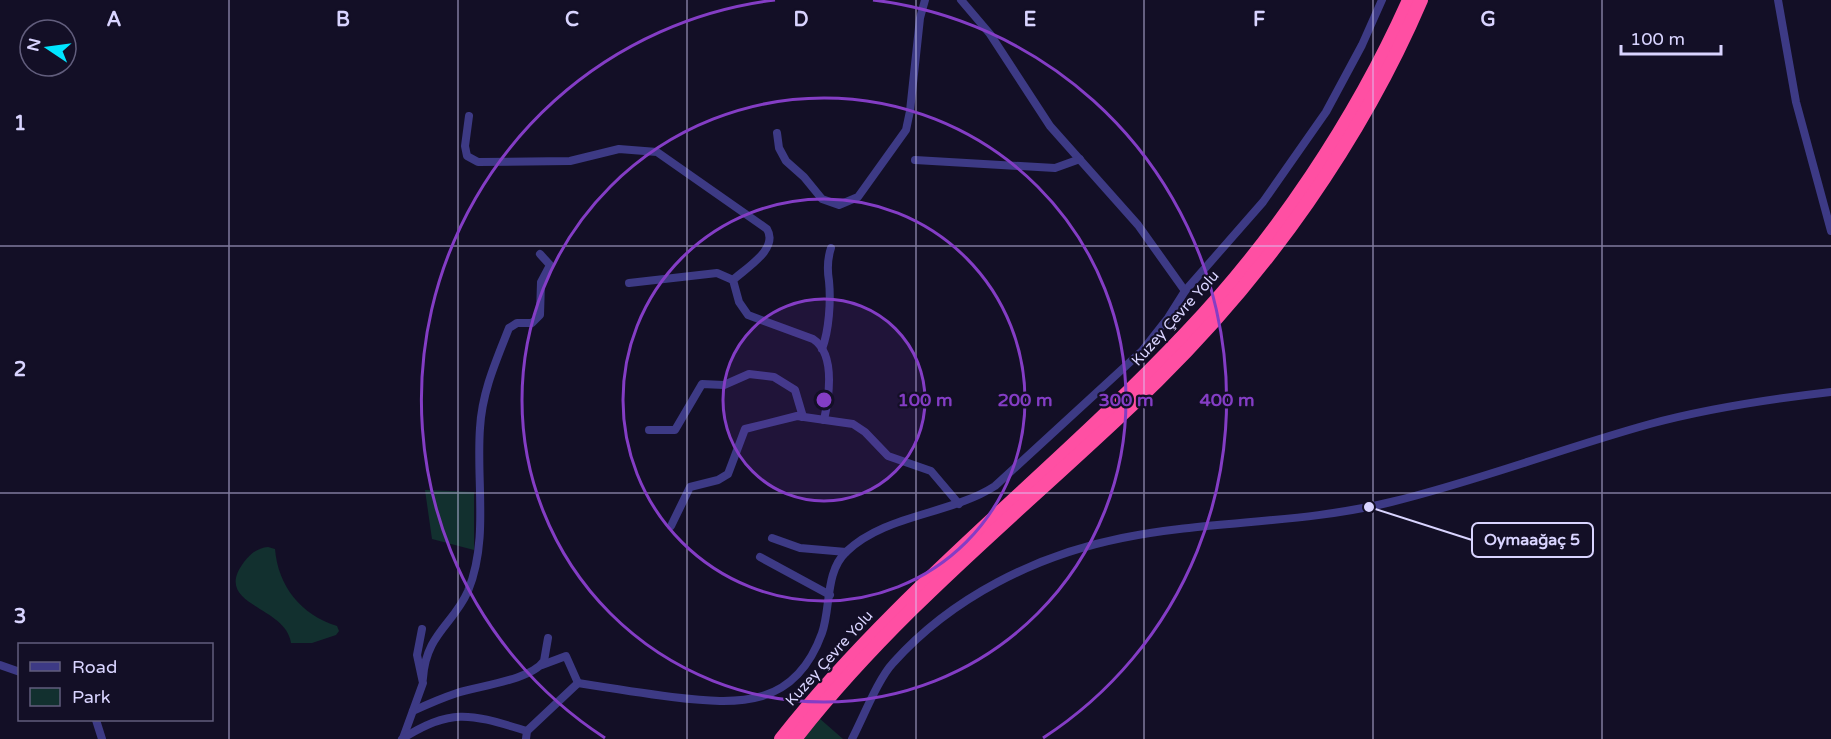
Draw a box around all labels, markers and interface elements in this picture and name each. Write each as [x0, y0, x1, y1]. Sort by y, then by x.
text: A [107, 8, 122, 32]
text: B [336, 8, 350, 32]
text: C [565, 8, 579, 32]
text: D [793, 8, 809, 32]
text: E [1024, 8, 1037, 32]
text: F [1253, 8, 1265, 32]
text: G [1480, 8, 1496, 32]
north arrow [18, 18, 78, 78]
scale bar [1621, 18, 1722, 56]
text: 100 m [1630, 28, 1685, 50]
text: N [23, 36, 46, 53]
text: 1 [14, 112, 26, 136]
street label: Kuzey Çevre Yolu [1128, 267, 1222, 369]
text: 2 [14, 358, 26, 382]
text: 100 m [897, 389, 953, 411]
text: 200 m [997, 389, 1053, 411]
text: 300 m [1098, 389, 1154, 411]
text: 400 m [1199, 389, 1255, 411]
centre of rings [814, 390, 834, 410]
callout: Oymaağaç 5 [1472, 523, 1593, 557]
text: Oymaağaç 5 [1484, 530, 1580, 550]
text: 3 [14, 605, 26, 629]
street label: Kuzey Çevre Yolu [782, 607, 876, 709]
legend [18, 643, 213, 721]
text: Road [72, 656, 117, 678]
text: Park [72, 686, 111, 708]

